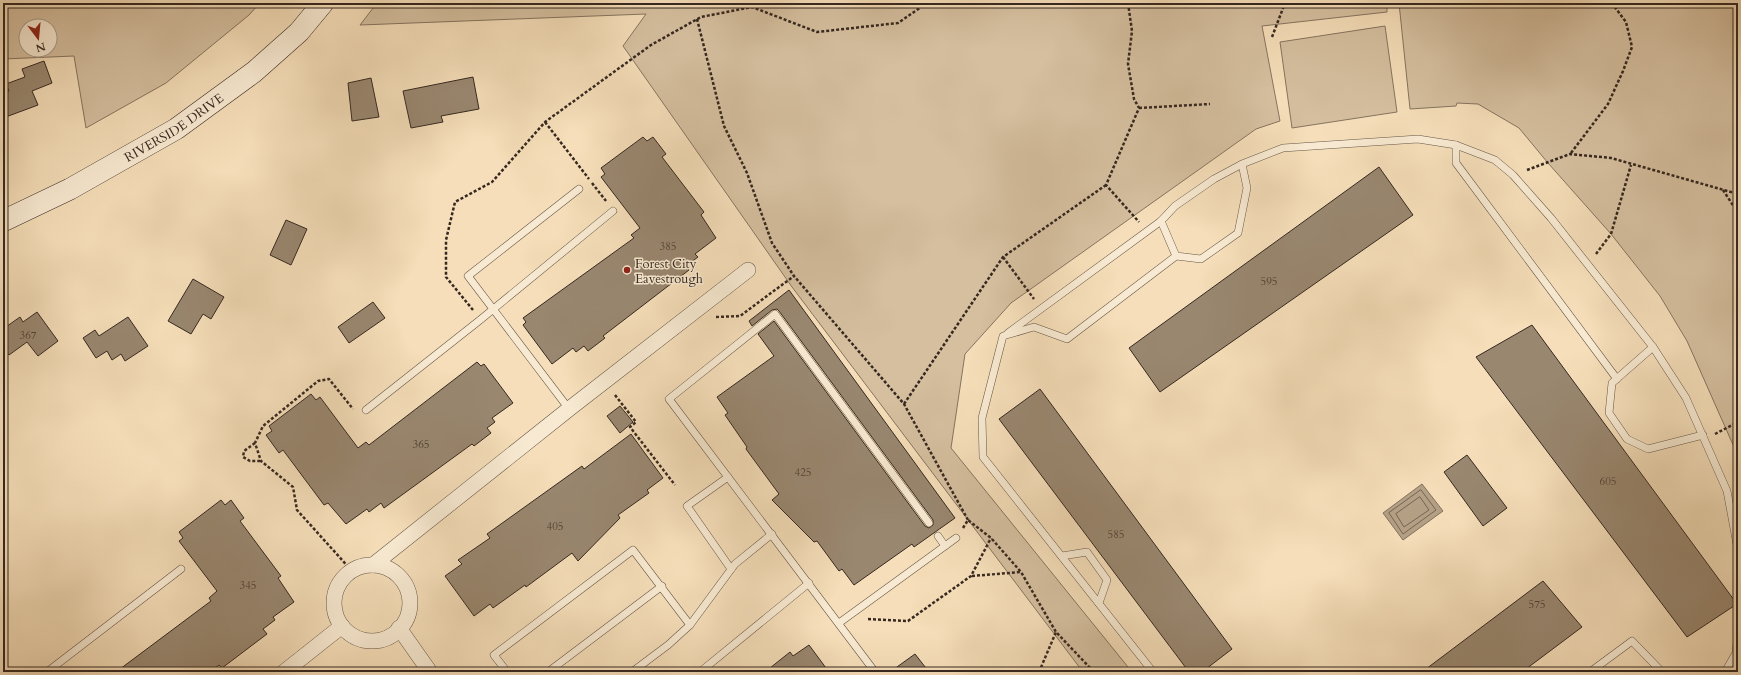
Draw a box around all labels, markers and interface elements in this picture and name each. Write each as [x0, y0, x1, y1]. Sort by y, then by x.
north arrow [18, 18, 58, 58]
text: N [34, 39, 47, 56]
street label: RIVERSIDE DRIVE [121, 89, 227, 166]
house number: 385 [660, 239, 676, 254]
place label: Forest City Eavestrough [635, 255, 703, 288]
marker: Forest City Eavestrough [622, 265, 632, 275]
house number: 595 [1261, 274, 1277, 289]
house number: 367 [20, 328, 37, 343]
house number: 365 [413, 437, 429, 452]
house number: 425 [795, 465, 811, 480]
house number: 605 [1600, 474, 1616, 489]
house number: 405 [547, 519, 563, 534]
house number: 585 [1108, 527, 1124, 542]
house number: 345 [240, 578, 256, 593]
house number: 575 [1529, 597, 1545, 612]

